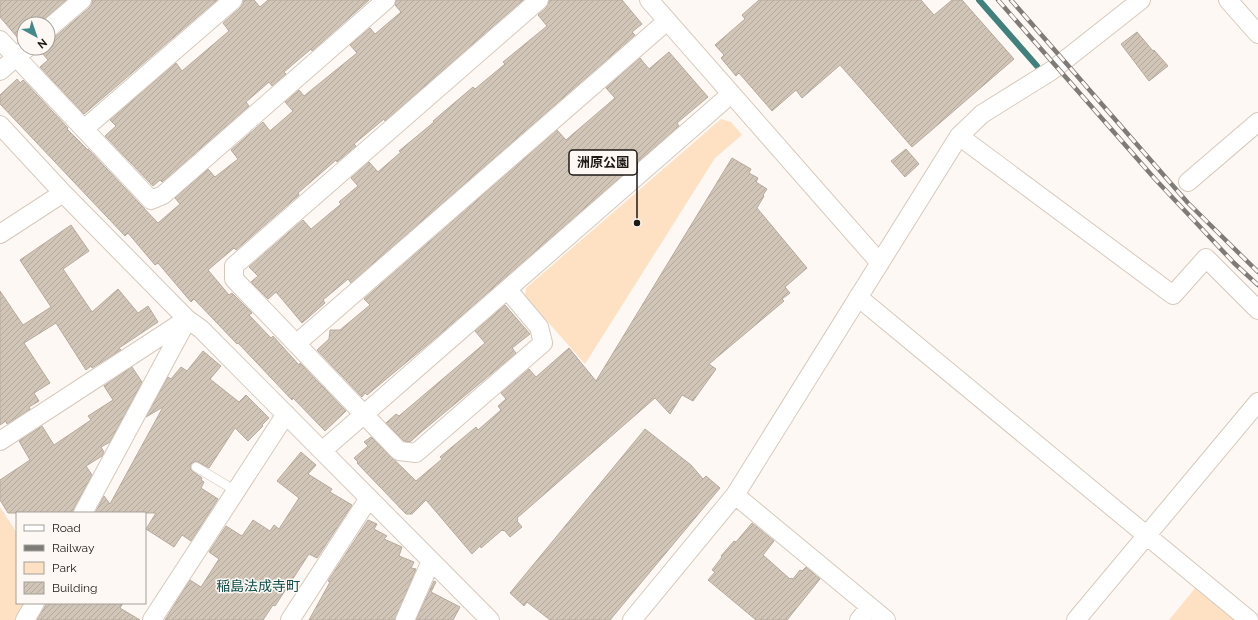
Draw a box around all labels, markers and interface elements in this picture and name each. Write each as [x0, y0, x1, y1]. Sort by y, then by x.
north arrow [16, 16, 56, 56]
text: N [35, 36, 50, 51]
callout: 洲原公園 [569, 150, 637, 175]
text: 洲原公園 [577, 155, 629, 170]
legend [16, 512, 146, 604]
text: Road [52, 521, 81, 535]
text: Railway [52, 541, 95, 555]
text: Park [52, 561, 77, 575]
district label: 稲島法成寺町 [216, 578, 300, 594]
text: Building [52, 581, 98, 595]

